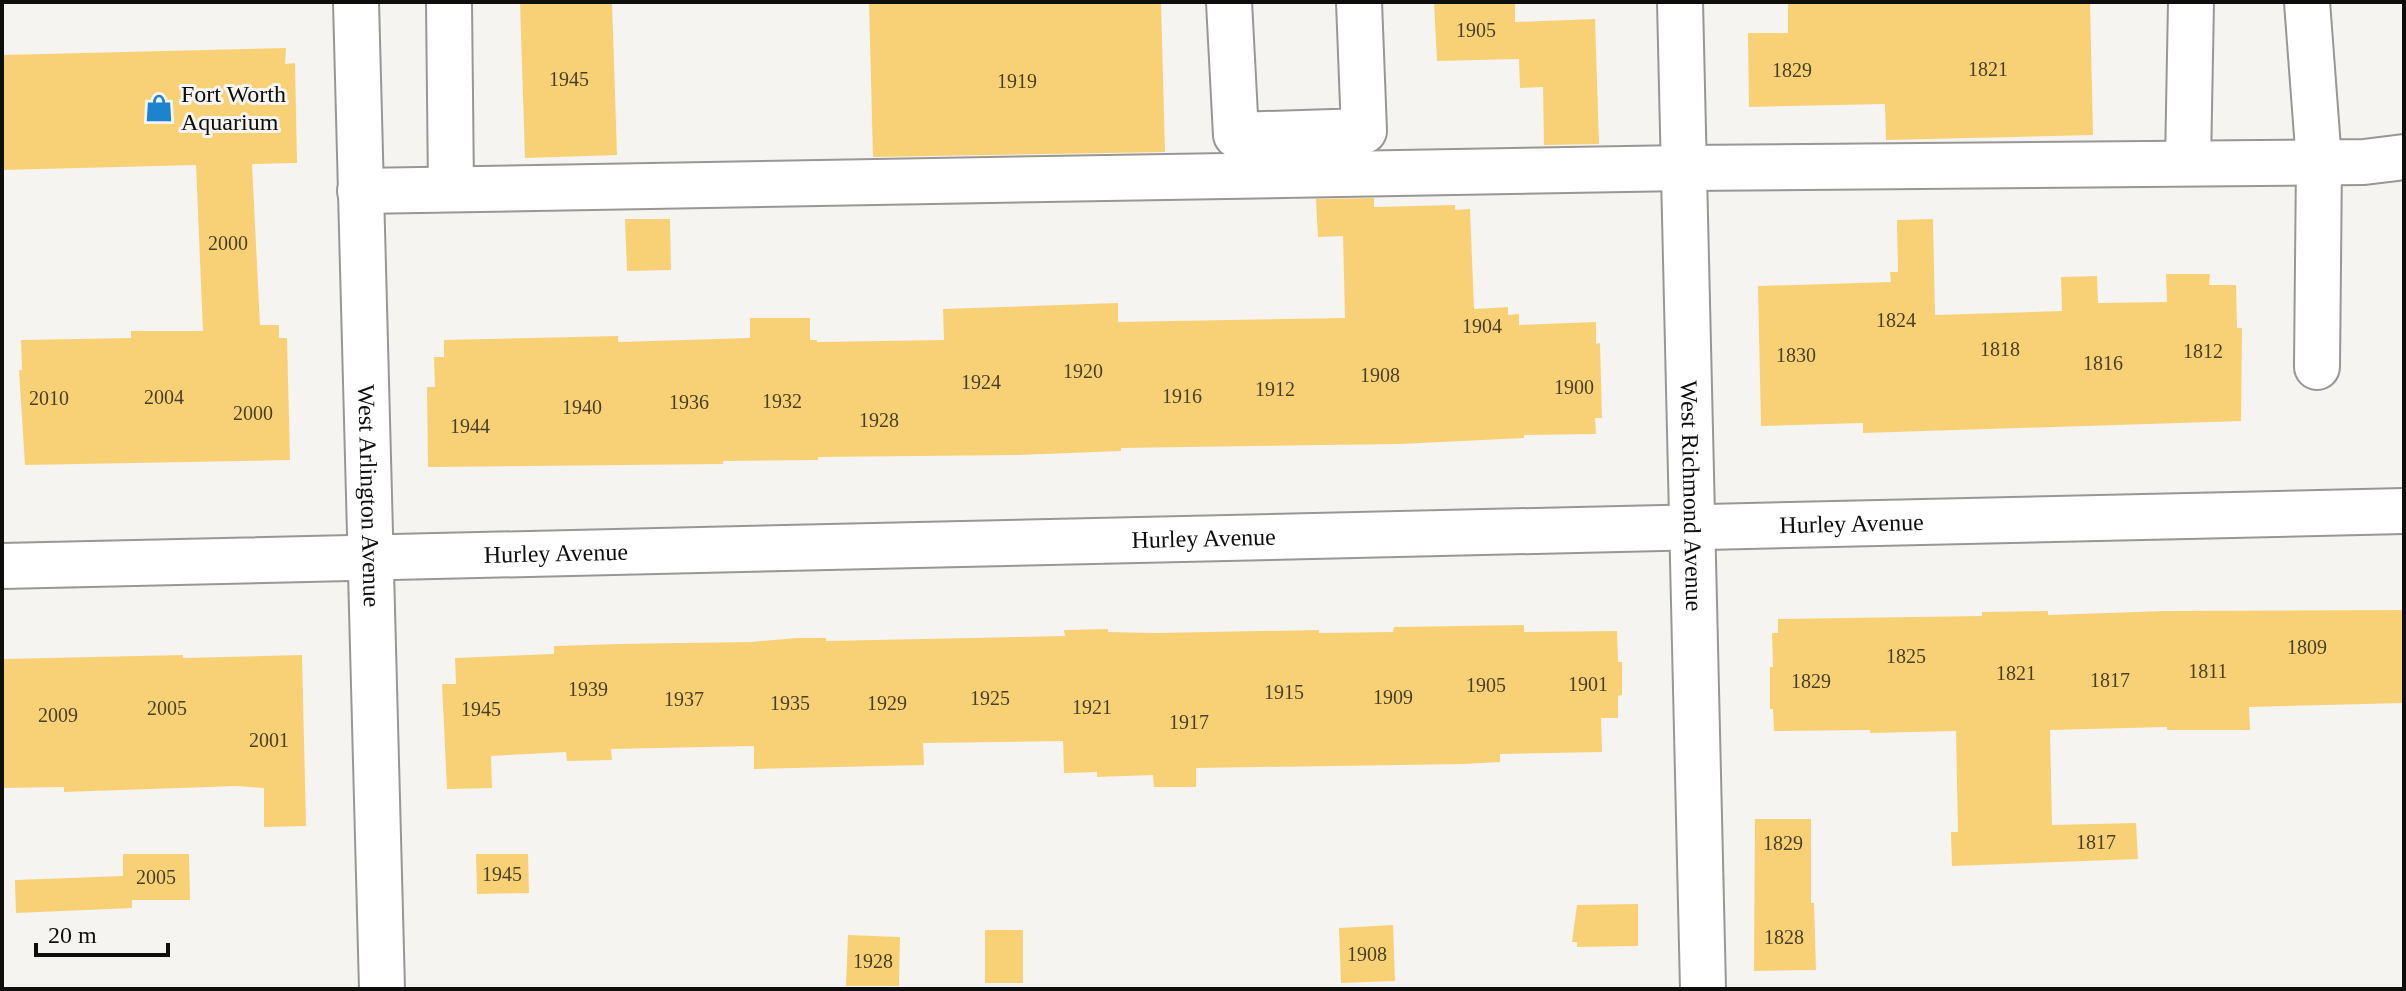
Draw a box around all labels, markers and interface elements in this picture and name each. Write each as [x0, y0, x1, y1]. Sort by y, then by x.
house number: 1905 [1456, 19, 1496, 41]
house number: 1821 [1968, 58, 2008, 80]
house number: 1829 [1772, 59, 1812, 81]
house number: 1945 [549, 68, 589, 90]
house number: 1919 [997, 70, 1037, 92]
place label: Fort Worth Aquarium [181, 81, 286, 135]
shop icon: Fort Worth Aquarium [144, 93, 174, 123]
house number: 2000 [208, 232, 248, 254]
house number: 1824 [1876, 309, 1916, 331]
house number: 1904 [1462, 315, 1502, 337]
house number: 1818 [1980, 338, 2020, 360]
house number: 1812 [2183, 340, 2223, 362]
house number: 1830 [1776, 344, 1816, 366]
house number: 1816 [2083, 352, 2123, 374]
house number: 1920 [1063, 360, 1103, 382]
house number: 1908 [1360, 364, 1400, 386]
house number: 1924 [961, 371, 1001, 393]
house number: 1900 [1554, 376, 1594, 398]
house number: 1912 [1255, 378, 1295, 400]
street label: West Richmond Avenue [1676, 380, 1707, 612]
street label: West Arlington Avenue [353, 384, 385, 608]
house number: 1916 [1162, 385, 1202, 407]
house number: 2004 [144, 386, 184, 408]
house number: 2010 [29, 387, 69, 409]
house number: 1932 [762, 390, 802, 412]
house number: 1936 [669, 391, 709, 413]
house number: 1940 [562, 396, 602, 418]
house number: 2000 [233, 402, 273, 424]
house number: 1928 [859, 409, 899, 431]
house number: 1944 [450, 415, 490, 437]
street label: Hurley Avenue [1779, 509, 1924, 538]
street label: Hurley Avenue [1131, 524, 1276, 553]
street label: Hurley Avenue [483, 539, 628, 568]
house number: 1809 [2287, 636, 2327, 658]
house number: 1825 [1886, 645, 1926, 667]
house number: 1811 [2188, 660, 2228, 682]
house number: 1821 [1996, 662, 2036, 684]
house number: 1817 [2090, 669, 2130, 691]
house number: 1829 [1791, 670, 1831, 692]
house number: 1901 [1568, 673, 1608, 695]
house number: 1905 [1466, 674, 1506, 696]
house number: 1939 [568, 678, 608, 700]
house number: 1915 [1264, 681, 1304, 703]
house number: 1909 [1373, 686, 1413, 708]
house number: 1925 [970, 687, 1010, 709]
house number: 1937 [664, 688, 704, 710]
house number: 1935 [770, 692, 810, 714]
house number: 1929 [867, 692, 907, 714]
house number: 1921 [1072, 696, 1112, 718]
house number: 2005 [147, 697, 187, 719]
house number: 1945 [461, 698, 501, 720]
house number: 2009 [38, 704, 78, 726]
house number: 1917 [1169, 711, 1209, 733]
house number: 2001 [249, 729, 289, 751]
house number: 1817 [2076, 831, 2116, 853]
house number: 1829 [1763, 832, 1803, 854]
house number: 1945 [482, 863, 522, 885]
house number: 2005 [136, 866, 176, 888]
scale bar [36, 907, 168, 957]
text: 20 m [48, 922, 97, 948]
house number: 1828 [1764, 926, 1804, 948]
house number: 1908 [1347, 943, 1387, 965]
house number: 1928 [853, 950, 893, 972]

